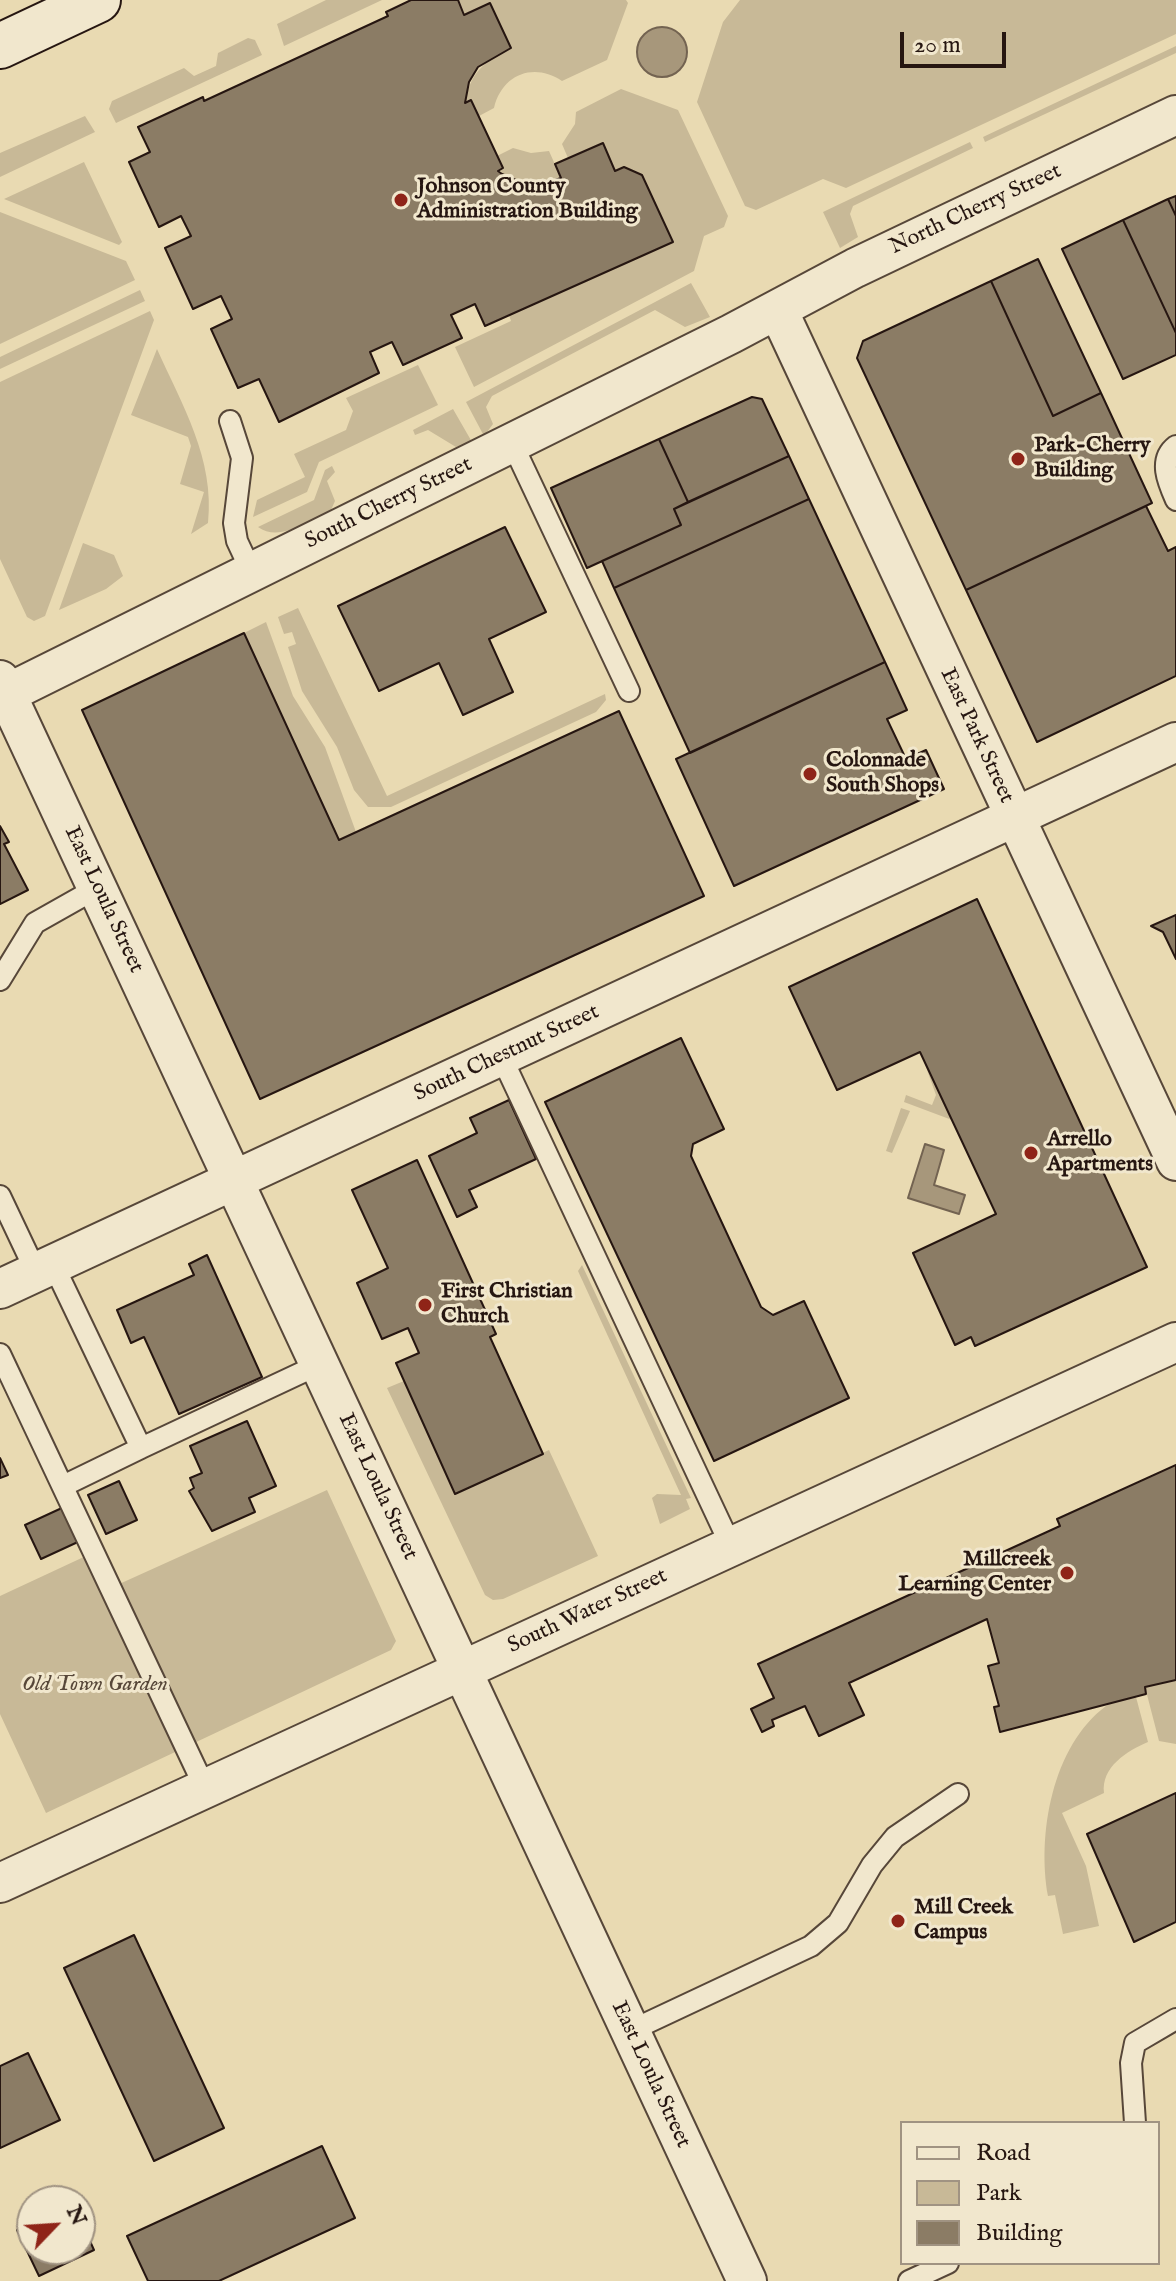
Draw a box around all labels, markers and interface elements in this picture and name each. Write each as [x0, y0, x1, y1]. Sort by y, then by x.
scale bar [904, 16, 1010, 66]
text: 20 m [914, 30, 961, 61]
street label: North Cherry Street [886, 159, 1066, 261]
place label: Johnson County Administration Building [417, 174, 638, 226]
marker: Johnson County Administration Building [392, 191, 410, 209]
place label: Park-Cherry Building [1034, 433, 1151, 484]
marker: Park-Cherry Building [1009, 450, 1027, 468]
street label: South Cherry Street [301, 452, 477, 556]
street label: East Park Street [933, 664, 1019, 808]
place label: Colonnade South Shops [826, 748, 939, 800]
marker: Colonnade South Shops [801, 765, 819, 783]
street label: East Loula Street [57, 822, 149, 978]
street label: South Chestnut Street [410, 1000, 604, 1108]
place label: Arrello Apartments [1047, 1127, 1153, 1178]
marker: Arrello Apartments [1022, 1144, 1040, 1162]
place label: First Christian Church [441, 1279, 573, 1330]
marker: First Christian Church [416, 1296, 434, 1314]
street label: East Loula Street [331, 1409, 423, 1565]
place label: Millcreek Learning Center [898, 1547, 1051, 1598]
street label: South Water Street [504, 1564, 672, 1660]
marker: Millcreek Learning Center [1058, 1564, 1076, 1582]
park label: Old Town Garden [22, 1672, 168, 1698]
place label: Mill Creek Campus [914, 1895, 1013, 1946]
marker: Mill Creek Campus [889, 1912, 907, 1930]
street label: East Loula Street [604, 1997, 696, 2153]
legend [900, 2121, 1160, 2265]
text: Road [976, 2138, 1030, 2169]
text: Park [976, 2178, 1022, 2209]
north arrow [16, 2185, 96, 2265]
text: N [59, 2201, 93, 2230]
text: Building [976, 2218, 1062, 2249]

